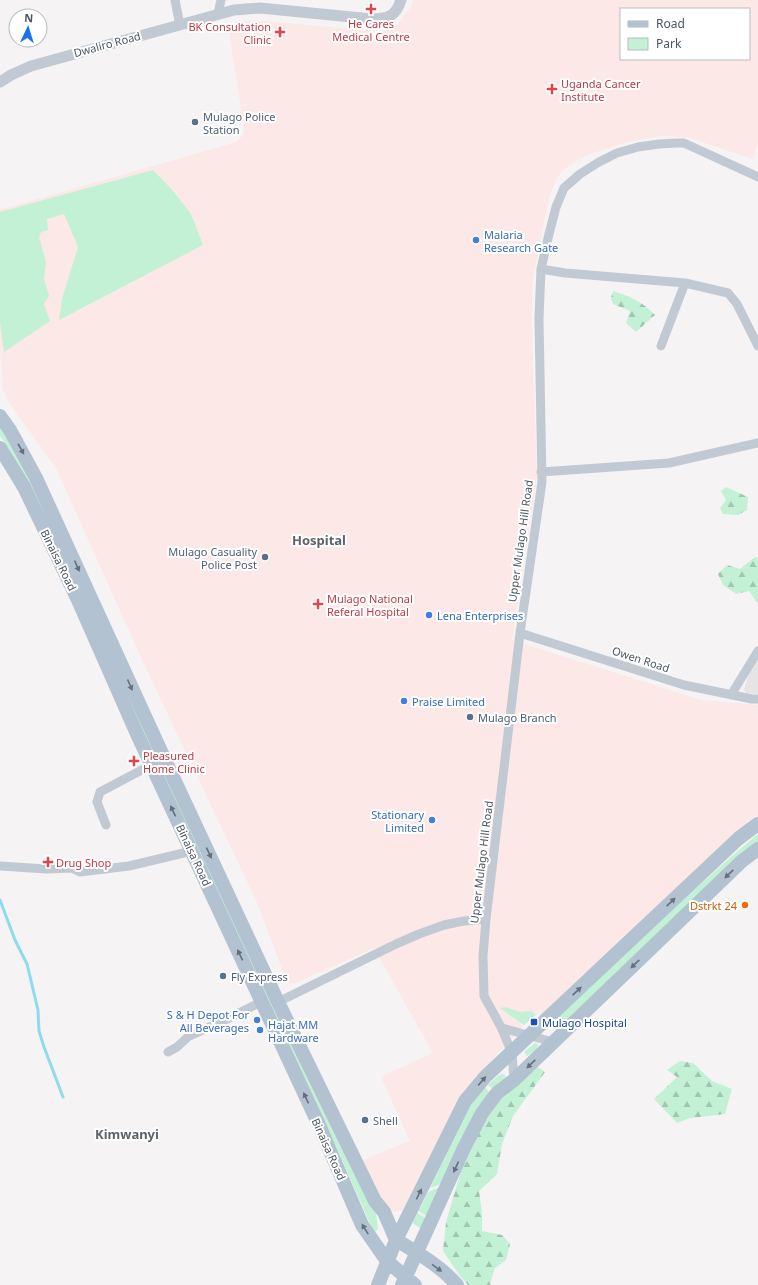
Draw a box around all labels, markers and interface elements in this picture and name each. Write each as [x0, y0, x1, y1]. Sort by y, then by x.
marker: He Cares Medical Centre [365, 3, 377, 15]
north arrow [8, 8, 48, 48]
legend [620, 8, 750, 60]
text: N [24, 10, 34, 25]
text: Road [656, 15, 685, 32]
place label: He Cares Medical Centre [332, 16, 410, 44]
place label: BK Consultation Clinic [188, 19, 271, 47]
marker: BK Consultation Clinic [274, 26, 286, 38]
street label: Dwaliro Road [72, 28, 142, 60]
text: Park [656, 35, 682, 52]
place label: Uganda Cancer Institute [561, 76, 641, 104]
marker: Uganda Cancer Institute [546, 83, 558, 95]
place label: Mulago Police Station [203, 109, 276, 137]
marker: Mulago Police Station [190, 117, 200, 127]
place label: Malaria Research Gate [484, 227, 558, 255]
marker: Malaria Research Gate [471, 235, 481, 245]
one-way arrow [17, 443, 24, 455]
street label: Upper Mulago Hill Road [504, 479, 536, 603]
street label: Binaisa Road [38, 527, 80, 593]
district label: Hospital [292, 531, 346, 549]
place label: Mulago Casuality Police Post [168, 544, 257, 572]
marker: Mulago Casuality Police Post [260, 552, 270, 562]
one-way arrow [74, 561, 80, 573]
place label: Mulago National Referal Hospital [327, 591, 413, 619]
marker: Mulago National Referal Hospital [312, 598, 324, 610]
place label: Lena Enterprises [437, 608, 523, 623]
marker: Lena Enterprises [424, 610, 434, 620]
street label: Owen Road [610, 643, 672, 675]
one-way arrow [127, 679, 133, 690]
place label: Praise Limited [412, 694, 485, 709]
marker: Praise Limited [399, 696, 409, 706]
place label: Mulago Branch [478, 710, 557, 725]
marker: Mulago Branch [465, 712, 475, 722]
place label: Pleasured Home Clinic [143, 748, 205, 776]
marker: Pleasured Home Clinic [128, 755, 140, 767]
street label: Upper Mulago Hill Road [466, 800, 496, 924]
one-way arrow [170, 805, 176, 817]
place label: Stationary Limited [371, 807, 424, 835]
marker: Stationary Limited [427, 815, 437, 825]
street label: Binaisa Road [173, 822, 215, 888]
one-way arrow [206, 848, 212, 859]
place label: Drug Shop [56, 855, 111, 870]
marker: Drug Shop [43, 857, 53, 867]
one-way arrow [724, 869, 734, 879]
one-way arrow [666, 897, 676, 907]
place label: Dstrkt 24 [690, 898, 738, 913]
marker: Dstrkt 24 [740, 900, 750, 910]
one-way arrow [237, 949, 243, 960]
one-way arrow [630, 959, 640, 969]
place label: Fly Express [231, 969, 288, 984]
marker: Fly Express [218, 971, 228, 981]
one-way arrow [572, 987, 581, 996]
place label: S & H Depot For All Beverages [167, 1007, 249, 1035]
marker: S & H Depot For All Beverages [252, 1015, 262, 1025]
place label: Mulago Hospital [542, 1015, 627, 1030]
place label: Hajat MM Hardware [268, 1017, 319, 1045]
marker: Mulago Hospital [529, 1017, 539, 1027]
marker: Hajat MM Hardware [255, 1025, 265, 1035]
one-way arrow [526, 1059, 536, 1069]
one-way arrow [478, 1075, 487, 1086]
one-way arrow [303, 1092, 309, 1104]
place label: Shell [373, 1113, 398, 1128]
marker: Shell [360, 1115, 370, 1125]
street label: Binaisa Road [309, 1116, 349, 1182]
district label: Kimwanyi [95, 1125, 159, 1143]
one-way arrow [452, 1162, 458, 1174]
one-way arrow [416, 1188, 422, 1199]
one-way arrow [361, 1224, 369, 1234]
one-way arrow [432, 1264, 443, 1272]

